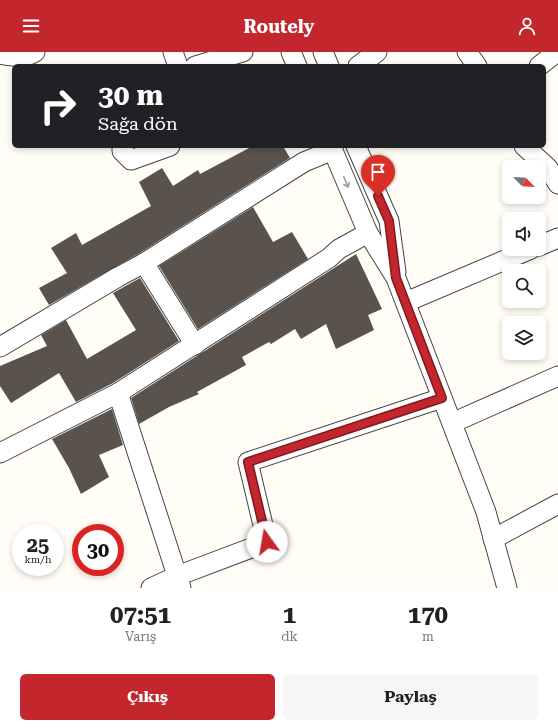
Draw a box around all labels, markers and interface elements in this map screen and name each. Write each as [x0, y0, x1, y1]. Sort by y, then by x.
icon: menu [20, 15, 42, 37]
icon: person [516, 15, 538, 37]
text: Routely [244, 16, 314, 37]
text: 30 m [98, 79, 163, 112]
icon: right [32, 80, 84, 132]
text: Sağa dön [98, 113, 178, 134]
pin [361, 155, 395, 196]
north arrow [502, 160, 546, 204]
map controls [502, 160, 546, 360]
icon: arrive [367, 161, 389, 183]
one-way arrow [343, 175, 351, 187]
button: sound [502, 212, 546, 256]
button: search [502, 264, 546, 308]
button: layers [502, 316, 546, 360]
position arrow [246, 521, 288, 563]
speed limit sign: 30 [72, 524, 124, 576]
text: 25 [27, 533, 49, 557]
text: km/h [25, 554, 51, 565]
text: 07:51 [110, 601, 171, 629]
text: 1 [283, 601, 296, 629]
text: 170 [408, 601, 448, 629]
text: Varış [125, 629, 156, 644]
text: dk [281, 629, 298, 644]
text: m [422, 629, 434, 644]
button: Çıkış [20, 674, 275, 720]
button: Paylaş [283, 674, 538, 720]

